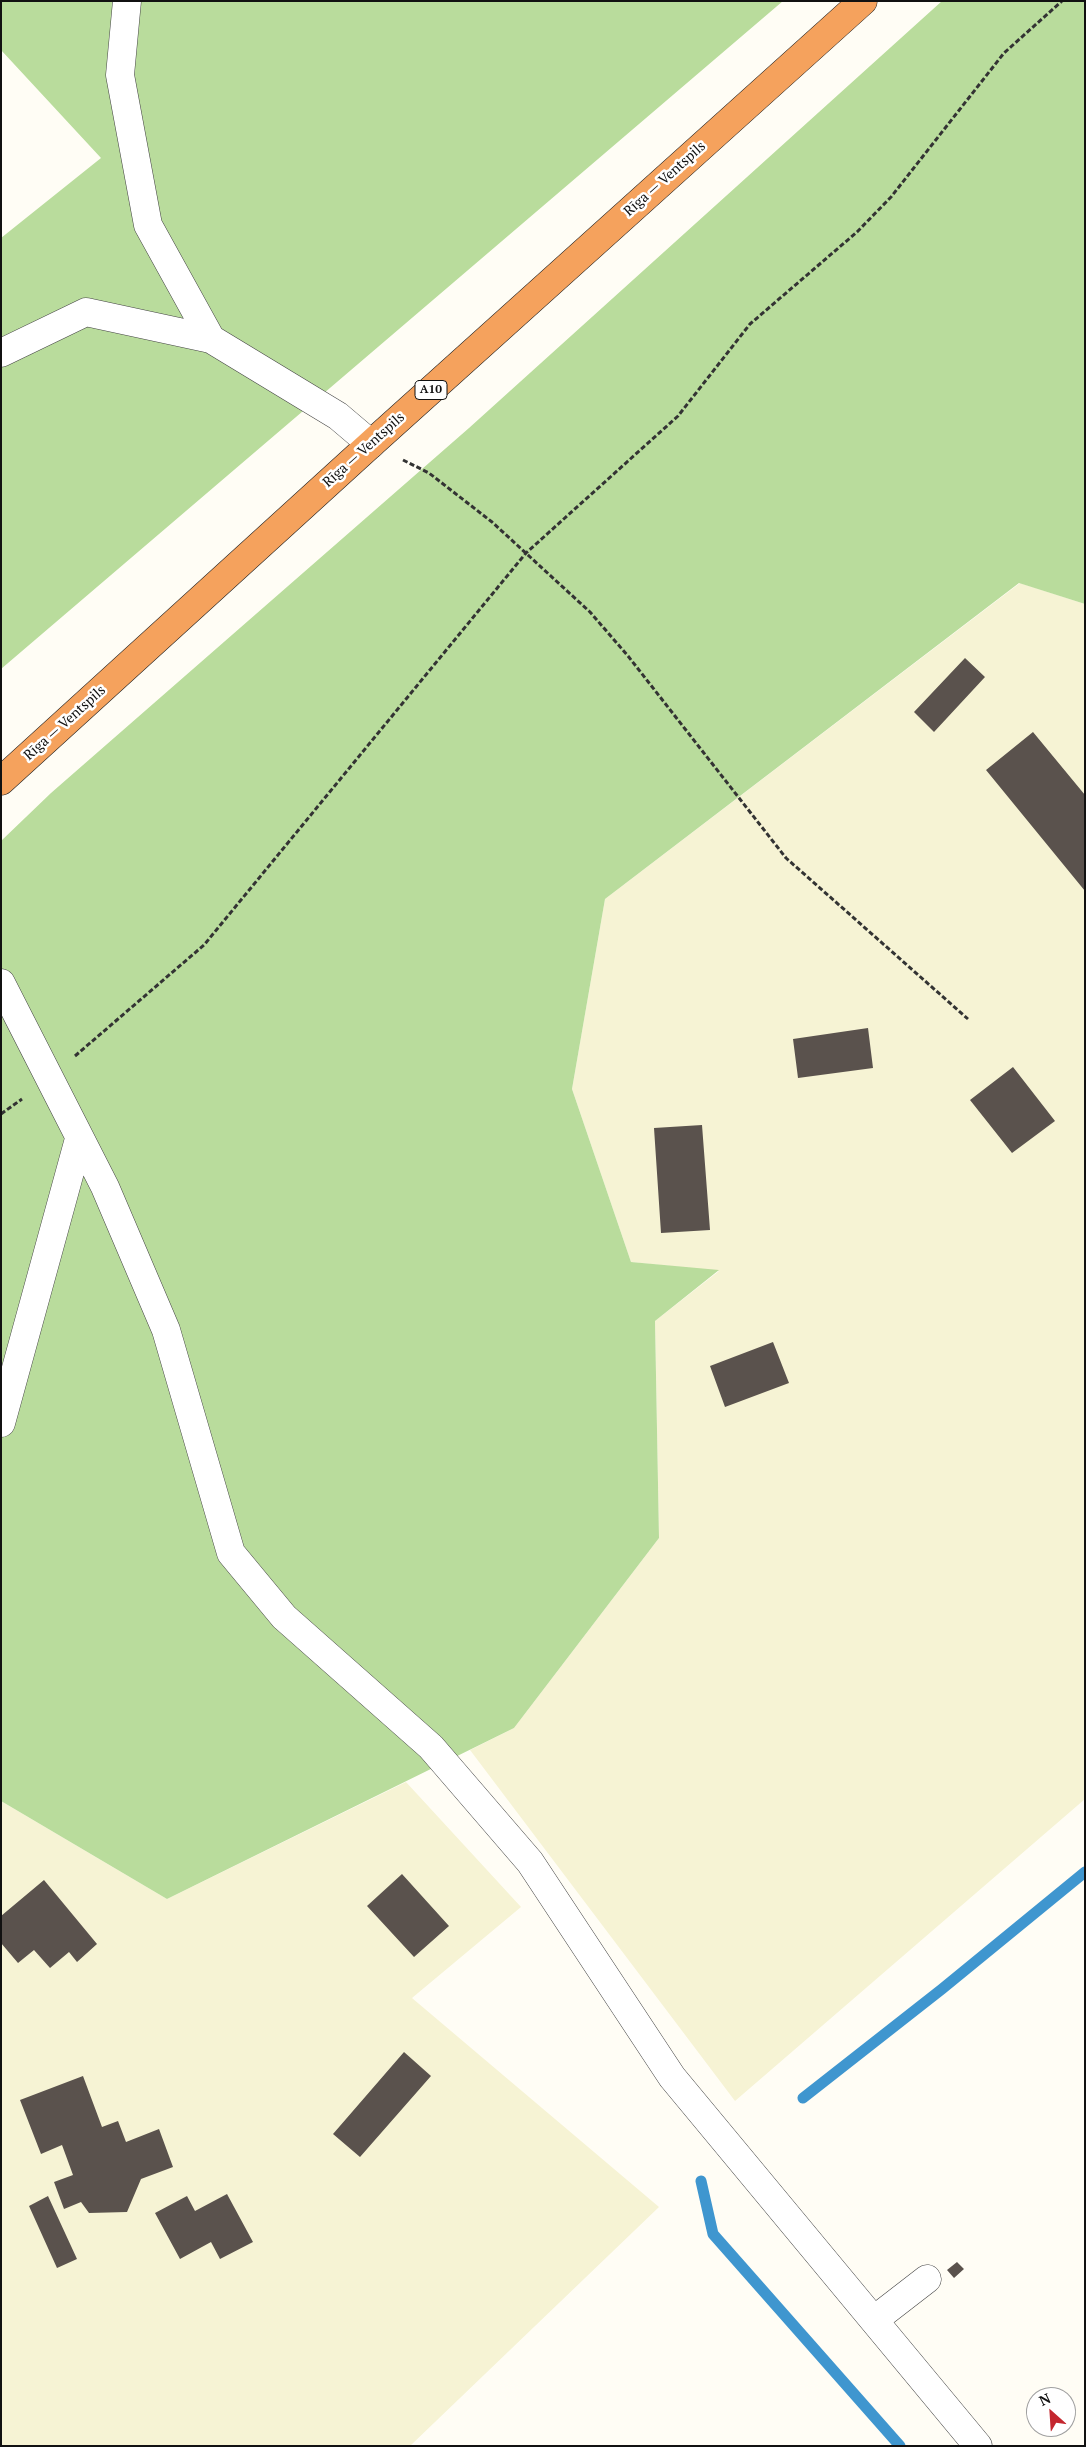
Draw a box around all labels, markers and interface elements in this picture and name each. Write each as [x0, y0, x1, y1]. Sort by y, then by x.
street label: Rīga — Ventspils [621, 138, 709, 220]
road number: A10 [415, 380, 447, 400]
street label: Rīga — Ventspils [320, 409, 408, 491]
street label: Rīga — Ventspils [21, 682, 109, 764]
north arrow [1026, 2387, 1076, 2437]
text: N [1036, 2388, 1054, 2410]

